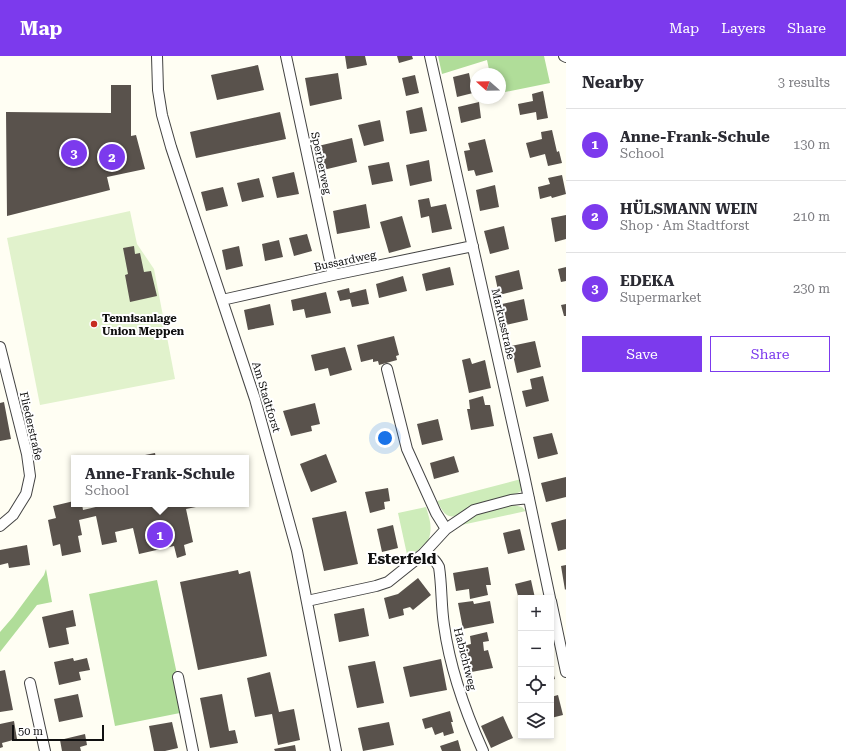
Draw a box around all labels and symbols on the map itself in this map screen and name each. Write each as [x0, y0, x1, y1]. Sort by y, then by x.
north arrow [470, 68, 506, 104]
street label: Sperberweg [308, 131, 334, 196]
pin: 3 [61, 138, 87, 168]
pin: 2 [99, 142, 125, 172]
street label: Bussardweg [313, 248, 378, 274]
street label: Markusstraße [489, 287, 517, 361]
place label: Tennisanlage Union Meppen [102, 312, 185, 338]
marker: Tennisanlage Union Meppen [89, 319, 99, 329]
street label: Am Stadtforst [249, 360, 283, 434]
street label: Fliederstraße [17, 391, 45, 461]
your location [375, 428, 395, 448]
pin: 1 [147, 520, 173, 550]
district label: Esterfeld [367, 550, 437, 568]
street label: Habichtweg [451, 626, 479, 692]
scale bar [12, 723, 104, 742]

